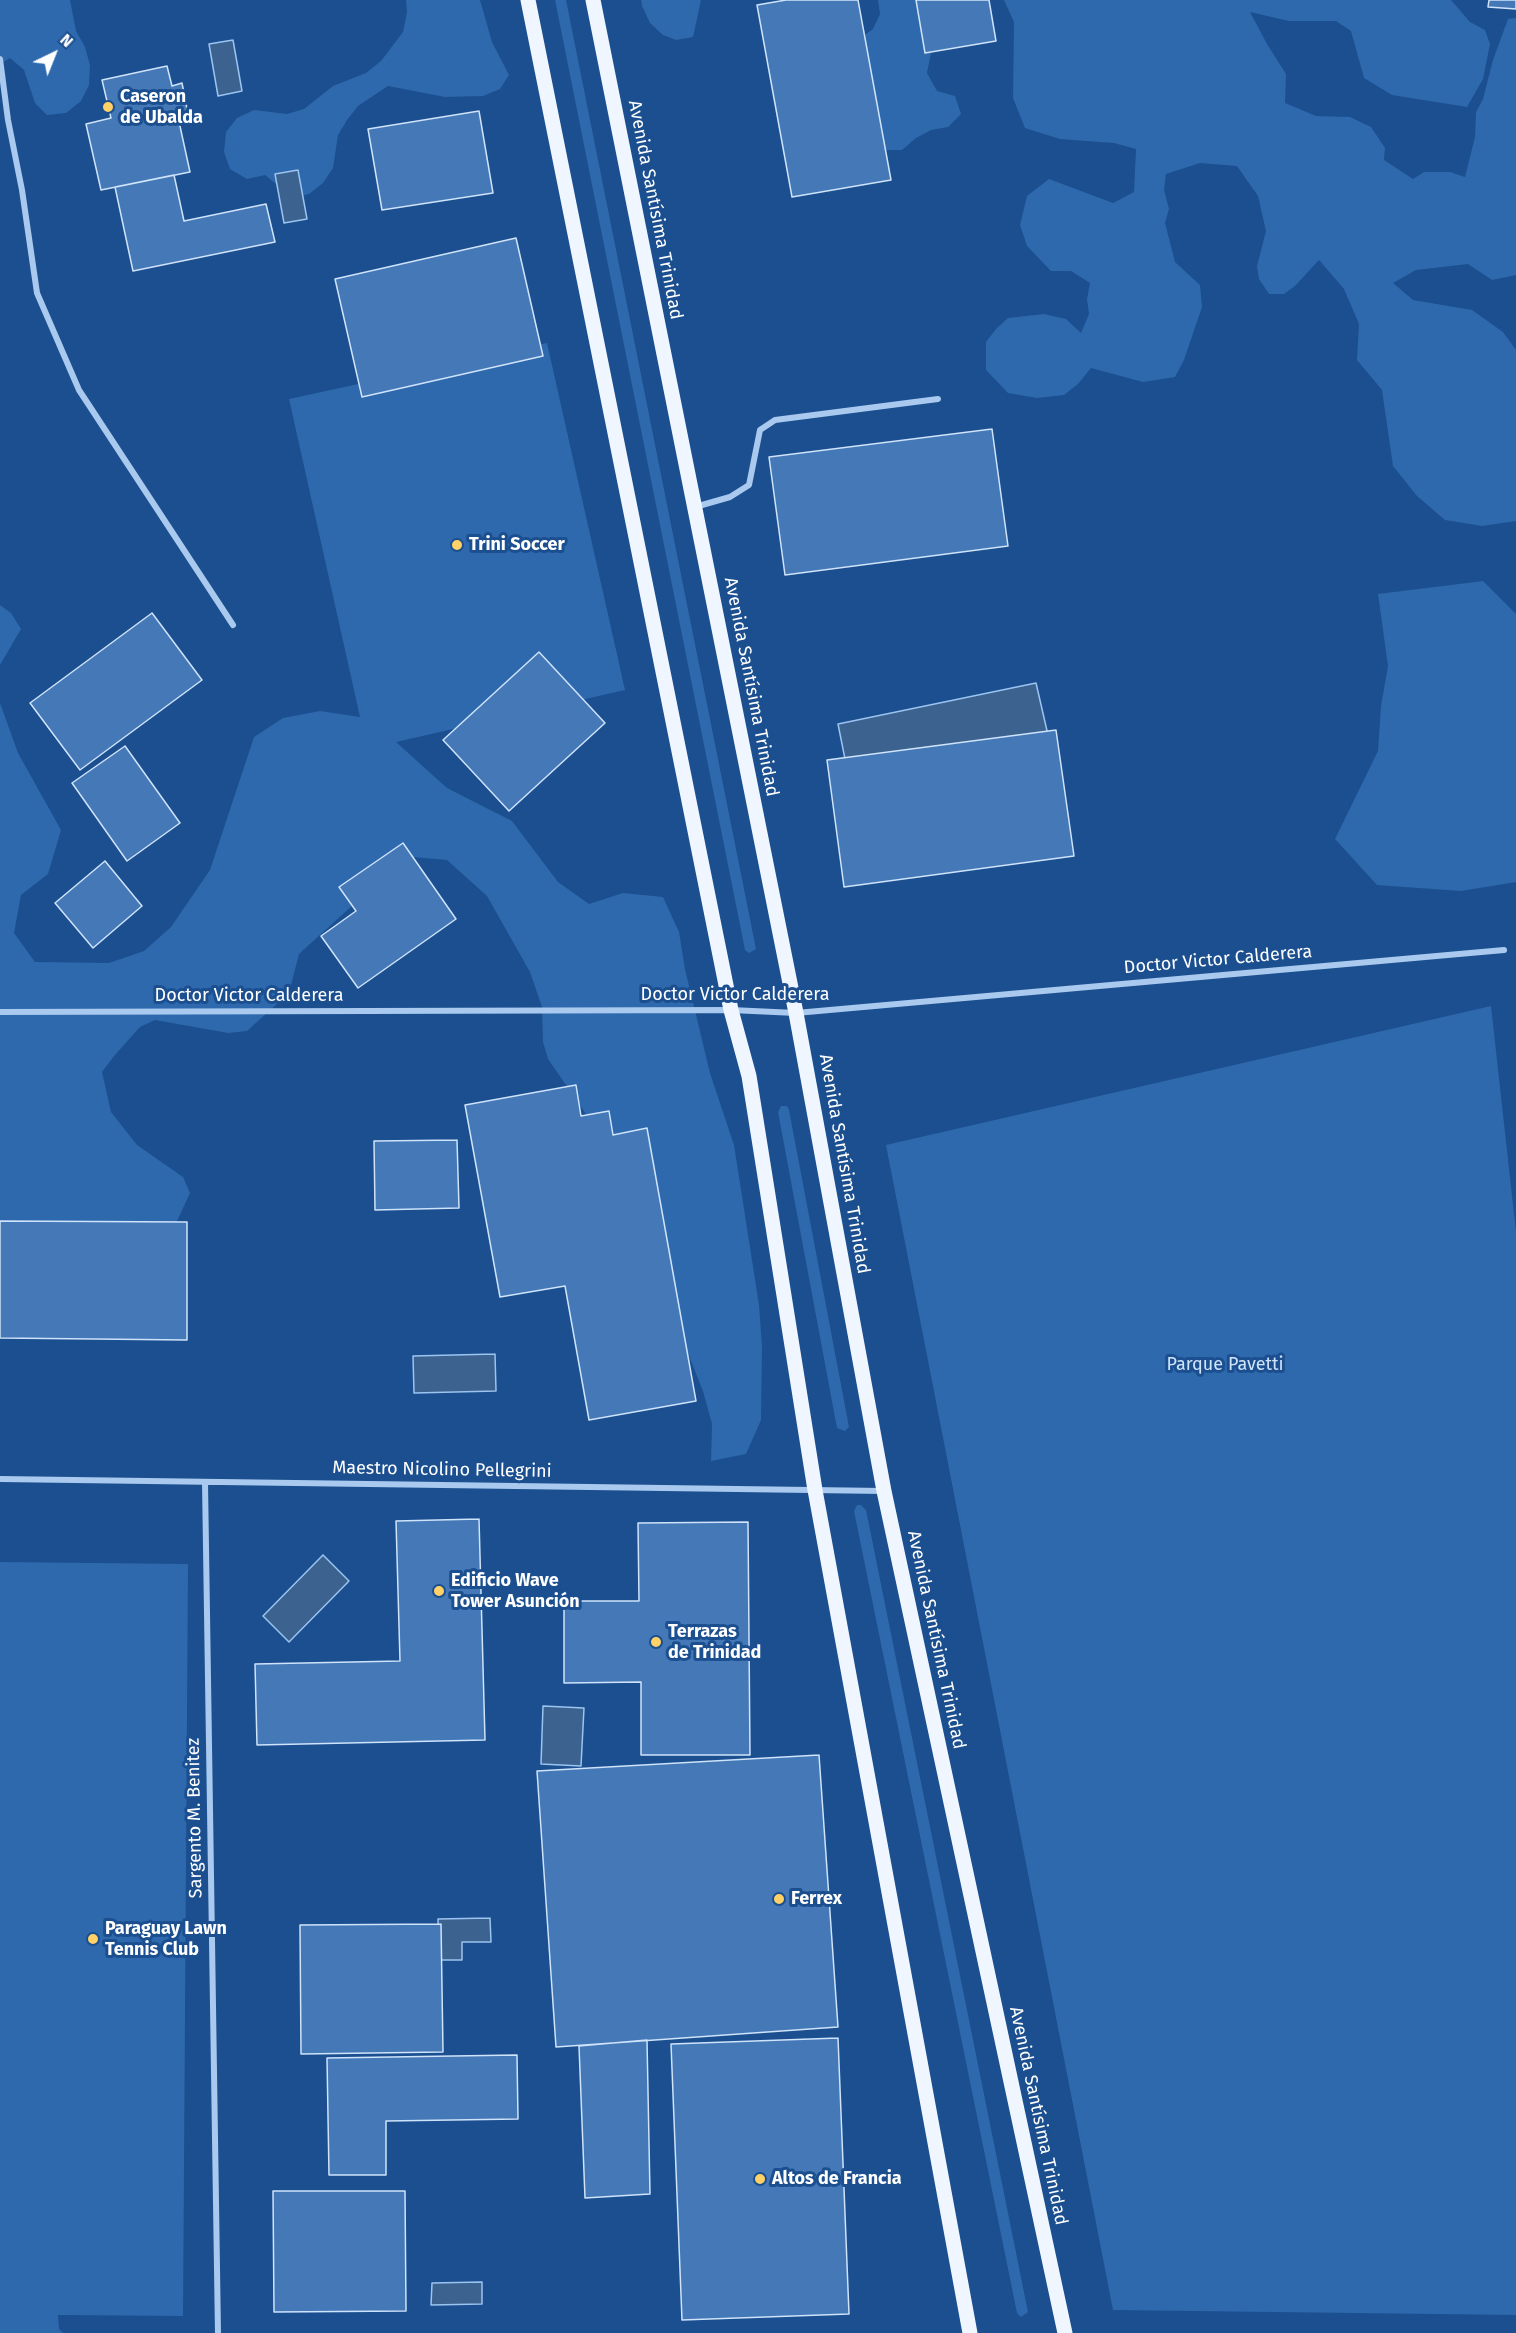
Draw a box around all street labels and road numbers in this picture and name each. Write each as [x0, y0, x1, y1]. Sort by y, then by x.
street label: Avenida Santísima Trinidad [623, 99, 687, 321]
street label: Avenida Santísima Trinidad [719, 576, 783, 798]
street label: Doctor Victor Calderera [1123, 941, 1313, 979]
street label: Doctor Victor Calderera [641, 984, 829, 1006]
street label: Doctor Victor Calderera [155, 985, 343, 1007]
street label: Avenida Santísima Trinidad [814, 1052, 874, 1276]
street label: Maestro Nicolino Pellegrini [332, 1457, 552, 1483]
street label: Avenida Santísima Trinidad [902, 1529, 970, 1751]
street label: Sargento M. Benitez [183, 1738, 207, 1898]
street label: Avenida Santísima Trinidad [1004, 2005, 1072, 2227]

